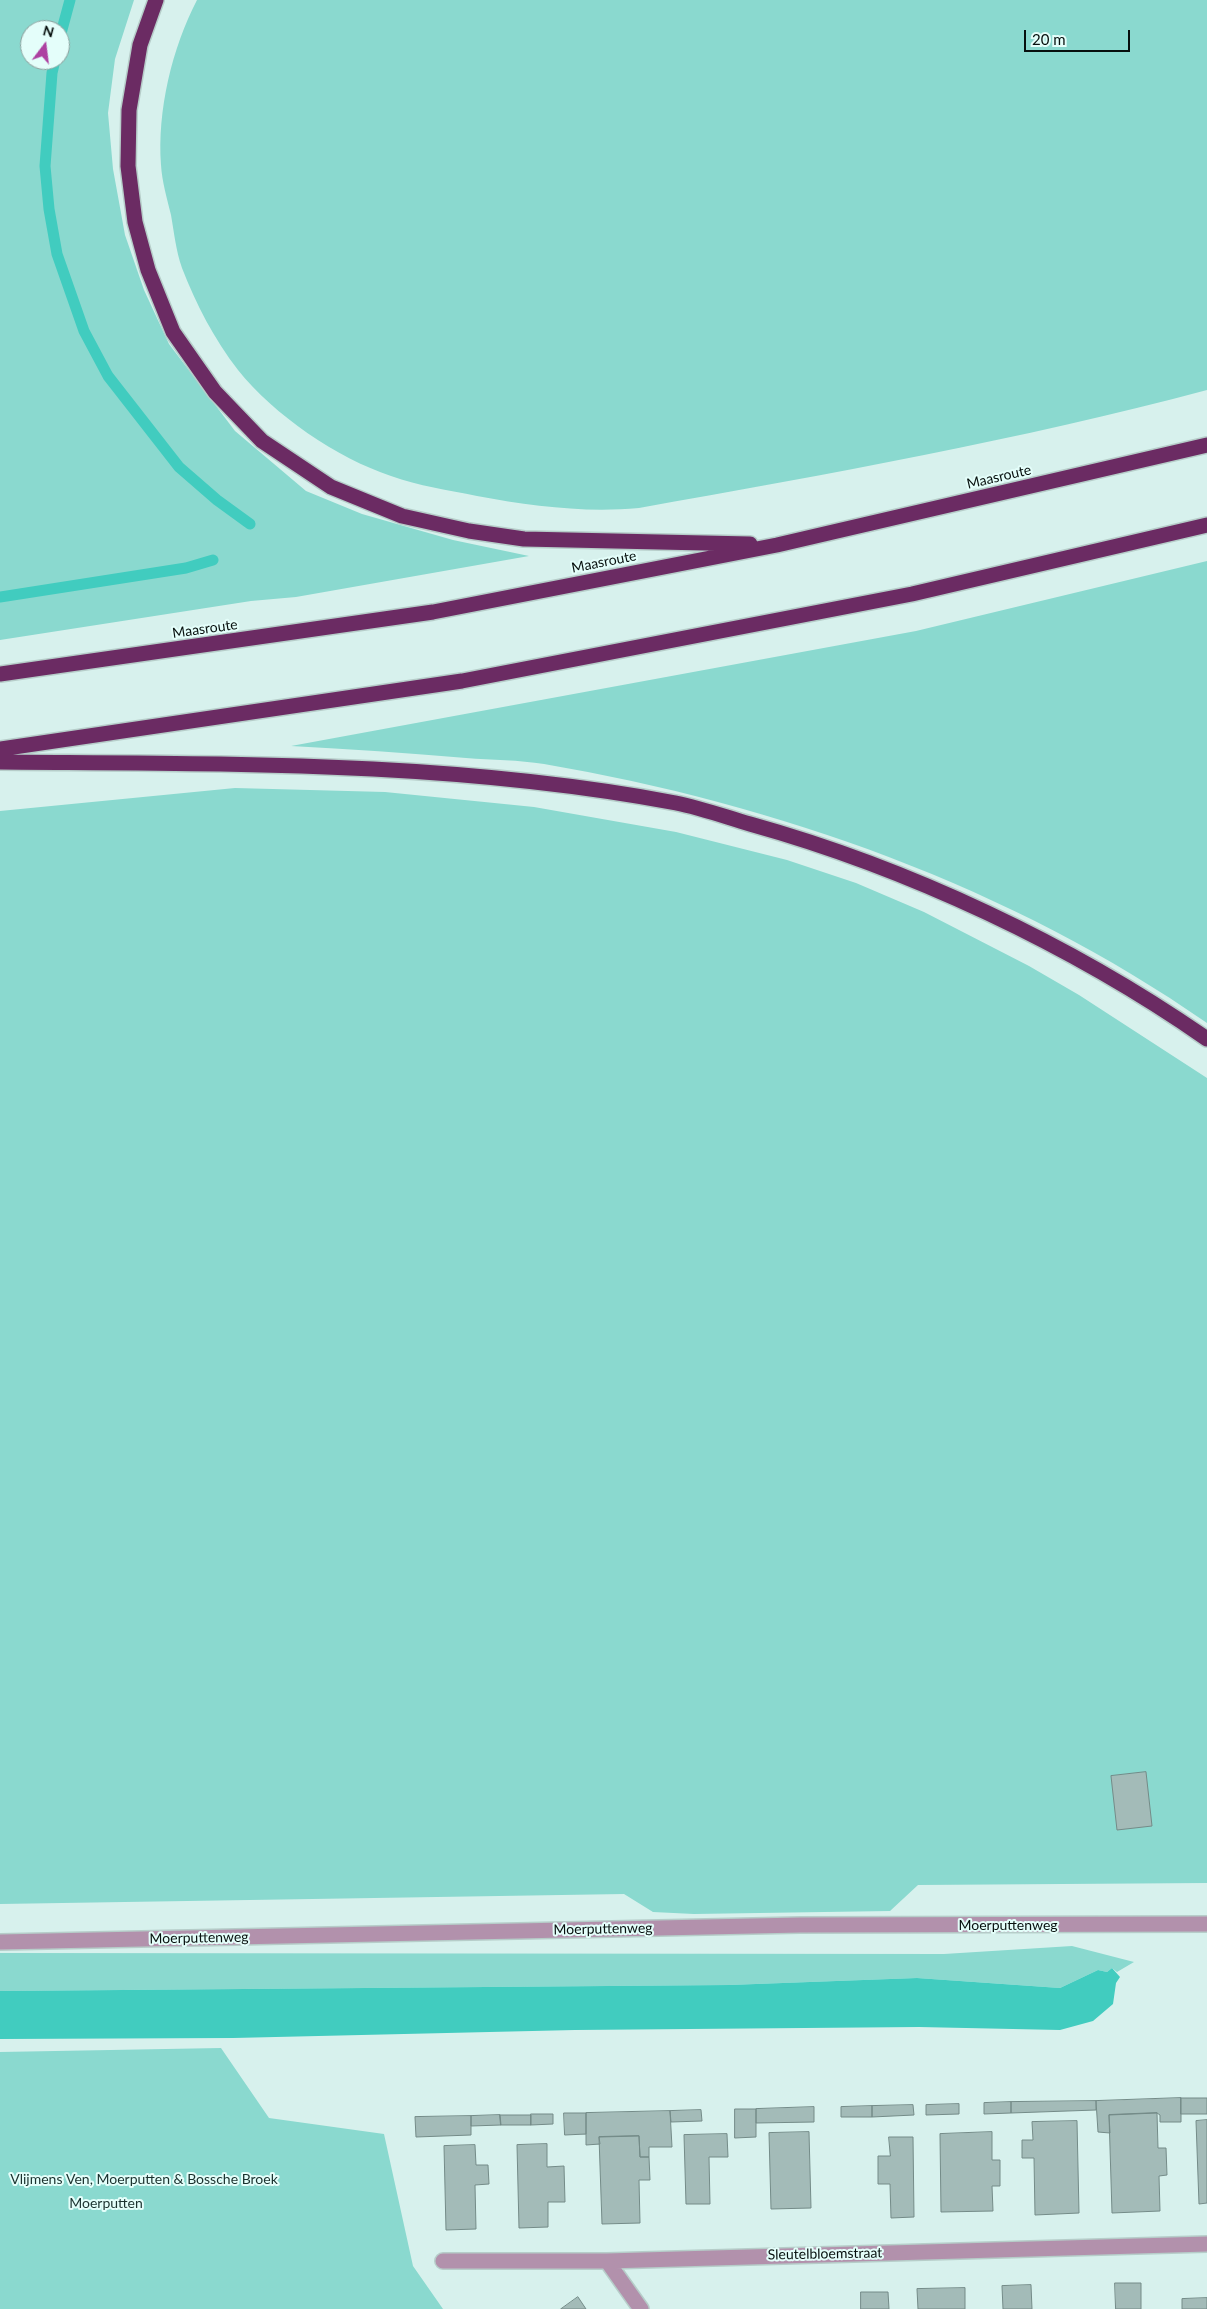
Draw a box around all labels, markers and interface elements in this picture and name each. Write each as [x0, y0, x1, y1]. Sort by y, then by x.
north arrow [20, 20, 70, 70]
scale bar [1027, 20, 1133, 52]
text: N [41, 21, 56, 41]
text: 20 m [1032, 30, 1066, 48]
street label: Maasroute [965, 461, 1033, 493]
street label: Maasroute [570, 547, 638, 577]
street label: Maasroute [171, 616, 239, 642]
street label: Moerputtenweg [958, 1917, 1058, 1933]
street label: Moerputtenweg [553, 1920, 653, 1938]
street label: Moerputtenweg [149, 1929, 249, 1947]
park label: Vlijmens Ven, Moerputten & Bossche Broek [10, 2171, 278, 2187]
park label: Moerputten [69, 2195, 143, 2211]
street label: Sleutelbloemstraat [768, 2245, 882, 2263]

